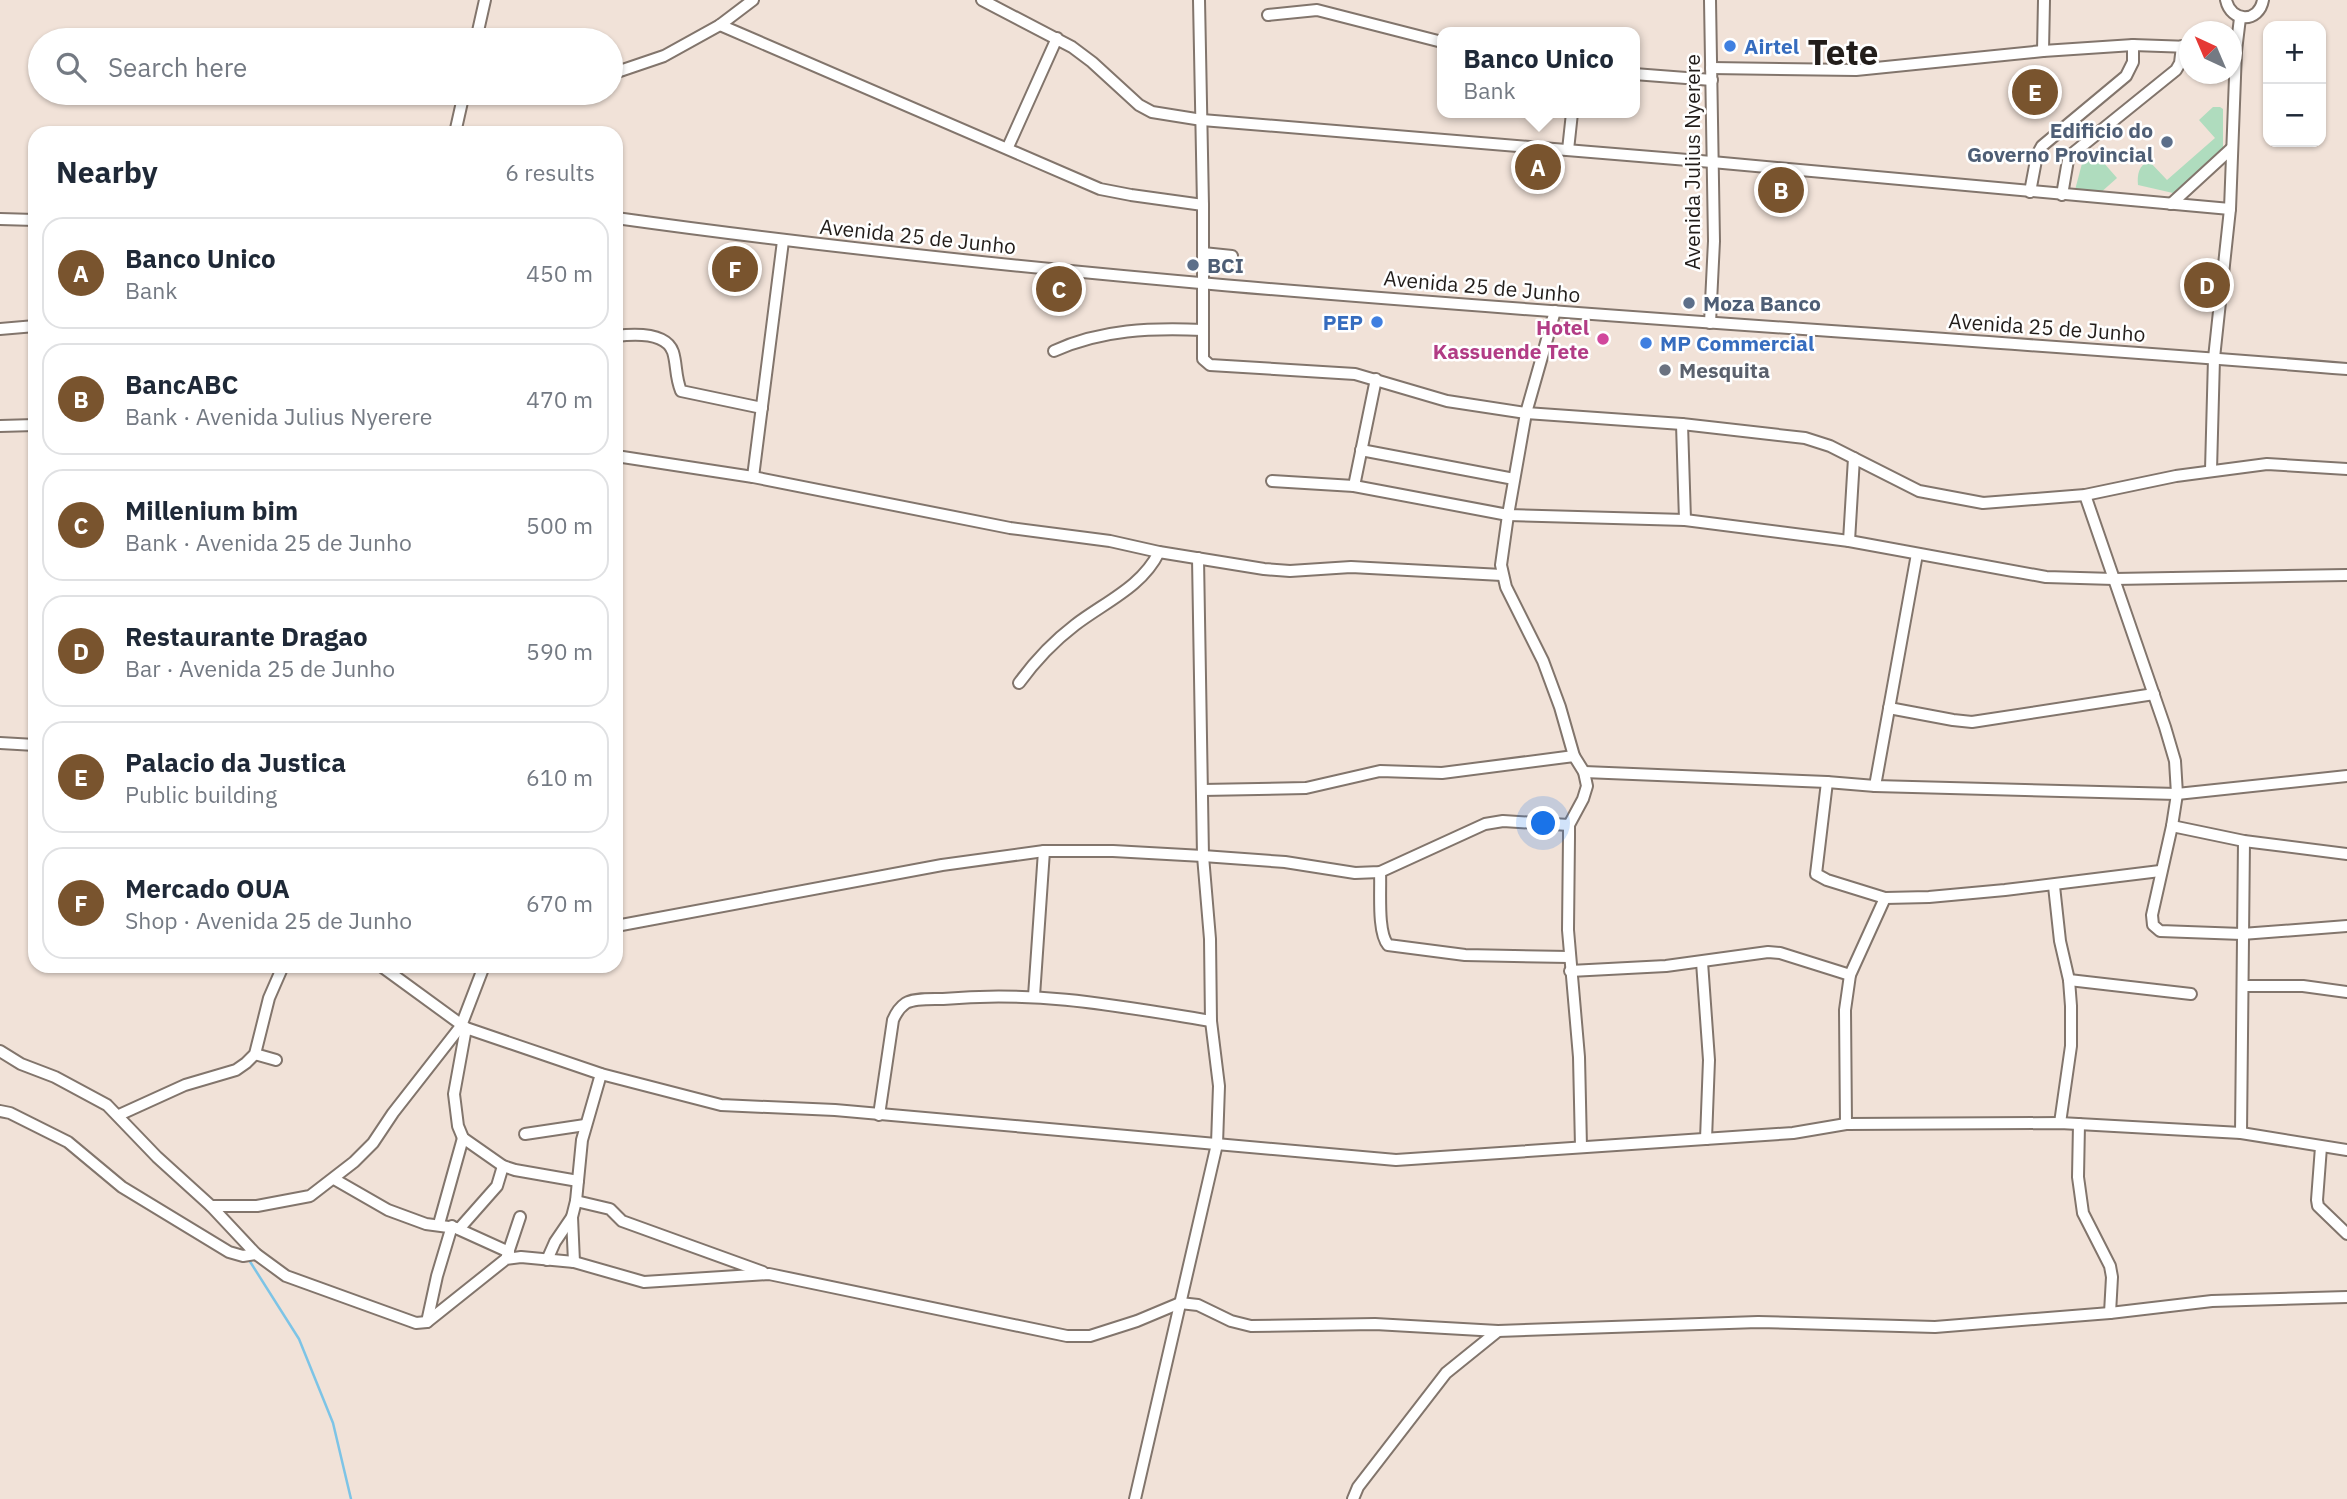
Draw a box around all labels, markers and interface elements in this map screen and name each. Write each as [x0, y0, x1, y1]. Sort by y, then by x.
north arrow [2179, 21, 2242, 84]
map controls [2263, 21, 2326, 147]
button: + [2263, 21, 2326, 84]
popup [1437, 27, 1640, 118]
search box [28, 28, 623, 105]
district label: Tete [1808, 29, 1878, 75]
place label: Airtel [1744, 32, 1799, 60]
marker: Airtel [1722, 38, 1738, 54]
text: Banco Unico [1463, 41, 1614, 75]
icon: search [52, 48, 90, 86]
text: Search here [108, 50, 247, 84]
street label: Avenida Julius Nyerere [1678, 54, 1706, 270]
pin: E [2012, 66, 2058, 118]
text: Bank [1463, 75, 1516, 105]
button: − [2263, 84, 2326, 147]
place label: Edificio do Governo Provincial [1967, 116, 2153, 168]
marker: Edificio do Governo Provincial [2159, 134, 2175, 150]
pin: A [1515, 141, 1561, 193]
text: Nearby [56, 152, 158, 191]
text: 6 results [505, 157, 595, 187]
pin: B [1758, 164, 1804, 216]
street label: Avenida 25 de Junho [818, 212, 1018, 260]
text: Banco Unico [125, 241, 276, 275]
pin: F [712, 243, 758, 295]
place label: BCI [1207, 251, 1244, 279]
marker: BCI [1185, 257, 1201, 273]
text: A [73, 258, 89, 288]
text: 450 m [526, 258, 593, 288]
pin: D [2184, 259, 2230, 311]
pin: C [1036, 263, 1082, 315]
street label: Avenida 25 de Junho [1382, 263, 1582, 309]
text: Bank [125, 275, 178, 305]
place label: Moza Banco [1703, 289, 1821, 317]
marker: Moza Banco [1681, 295, 1697, 311]
street label: Avenida 25 de Junho [1948, 306, 2146, 348]
place label: PEP [1323, 308, 1363, 336]
place label: Hotel Kassuende Tete [1433, 313, 1589, 365]
marker: PEP [1369, 314, 1385, 330]
place label: MP Commercial [1660, 329, 1814, 357]
marker: Hotel Kassuende Tete [1595, 331, 1611, 347]
marker: MP Commercial [1638, 335, 1654, 351]
place label: Mesquita [1679, 356, 1770, 384]
marker: Mesquita [1657, 362, 1673, 378]
text: BancABC [125, 367, 238, 401]
text: B [73, 384, 89, 414]
text: 470 m [526, 384, 593, 414]
text: Bank · Avenida Julius Nyerere [125, 401, 432, 431]
text: Millenium bim [125, 493, 298, 527]
text: C [74, 510, 88, 540]
text: 500 m [526, 510, 593, 540]
text: Bank · Avenida 25 de Junho [125, 527, 412, 557]
text: Restaurante Dragao [125, 619, 368, 653]
text: D [73, 636, 89, 666]
text: 590 m [526, 636, 593, 666]
text: Bar · Avenida 25 de Junho [125, 653, 395, 683]
text: Palacio da Justica [125, 745, 346, 779]
text: E [74, 762, 88, 792]
text: 610 m [526, 762, 593, 792]
text: Public building [125, 779, 277, 809]
your location [1526, 806, 1560, 840]
text: Mercado OUA [125, 871, 290, 905]
text: F [74, 888, 88, 918]
text: 670 m [526, 888, 593, 918]
text: Shop · Avenida 25 de Junho [125, 905, 412, 935]

